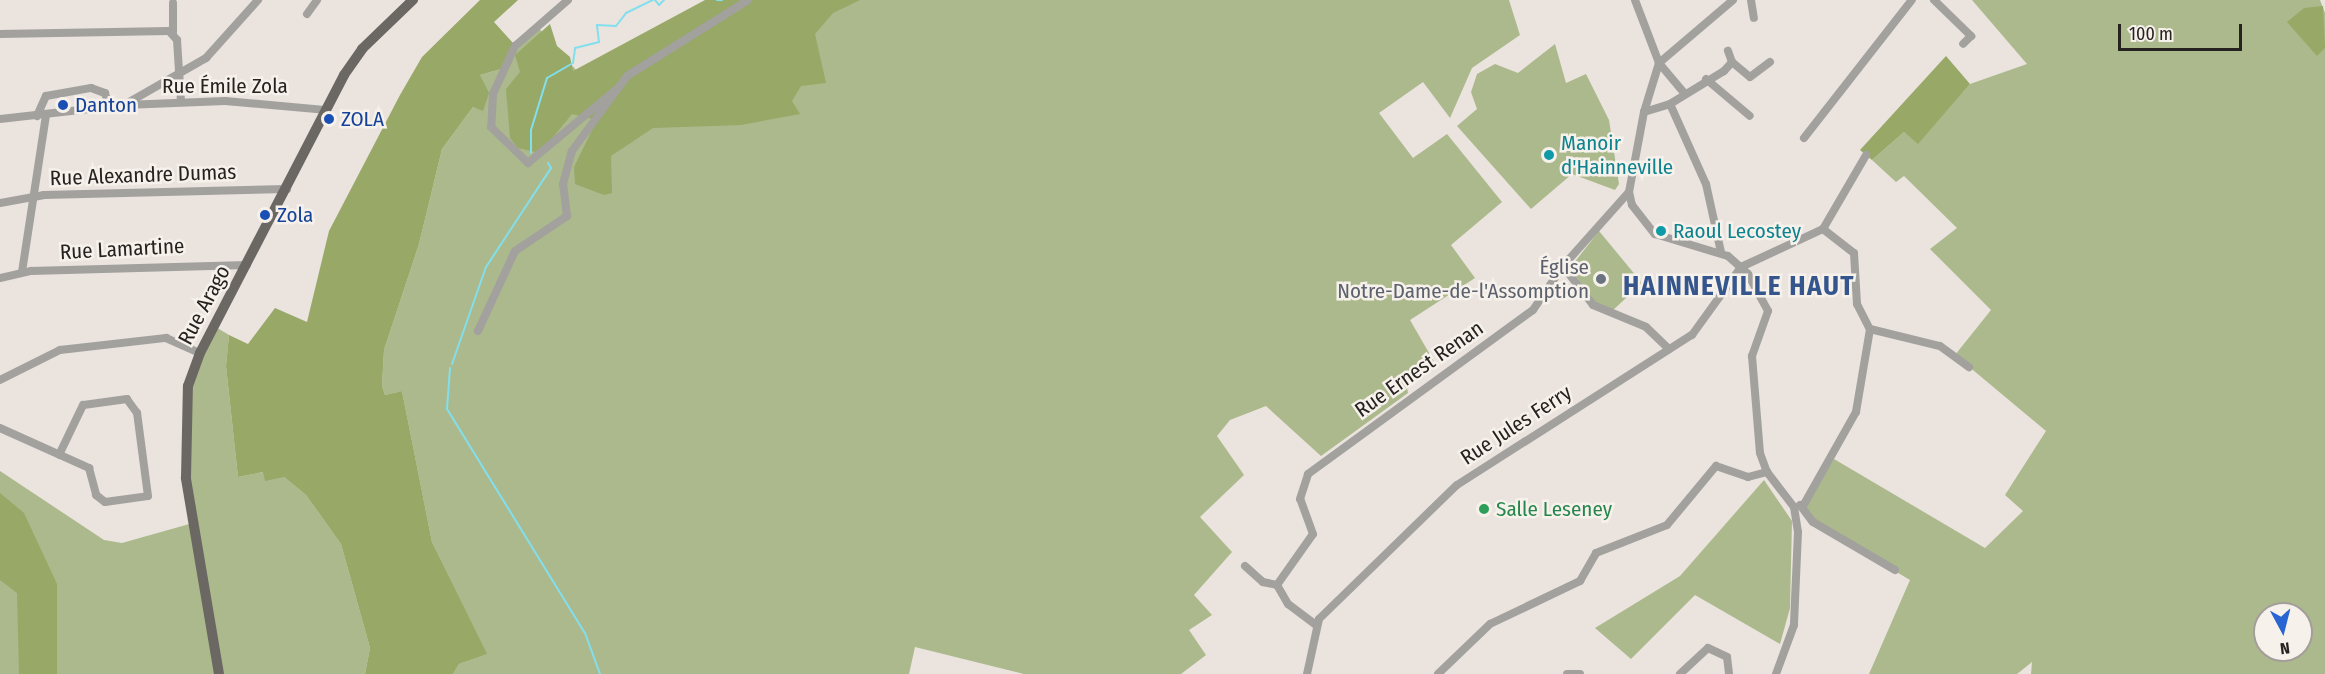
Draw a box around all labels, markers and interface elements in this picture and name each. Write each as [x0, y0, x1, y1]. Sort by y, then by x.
scale bar [2121, 12, 2246, 50]
text: 100 m [2129, 23, 2173, 45]
street label: Rue Émile Zola [162, 73, 288, 99]
place label: Danton [75, 92, 137, 118]
marker: Danton [56, 98, 70, 112]
place label: ZOLA [341, 106, 384, 132]
marker: ZOLA [322, 112, 336, 126]
place label: Manoir d'Hainneville [1561, 130, 1673, 180]
marker: Manoir d'Hainneville [1542, 148, 1556, 162]
street label: Rue Alexandre Dumas [49, 159, 237, 191]
place label: Zola [277, 202, 313, 228]
marker: Zola [258, 208, 272, 222]
place label: Raoul Lecostey [1673, 218, 1801, 244]
marker: Raoul Lecostey [1654, 224, 1668, 238]
street label: Rue Lamartine [59, 233, 185, 265]
place label: Église Notre-Dame-de-l'Assomption [1337, 254, 1589, 304]
street label: Rue Arago [173, 261, 235, 349]
district label: HAINNEVILLE HAUT [1623, 271, 1855, 303]
marker: Église Notre-Dame-de-l'Assomption [1594, 272, 1608, 286]
street label: Rue Ernest Renan [1350, 315, 1488, 423]
street label: Rue Jules Ferry [1456, 380, 1576, 470]
place label: Salle Leseney [1496, 496, 1612, 522]
marker: Salle Leseney [1477, 502, 1491, 516]
north arrow [2253, 602, 2313, 662]
text: N [2279, 638, 2291, 658]

